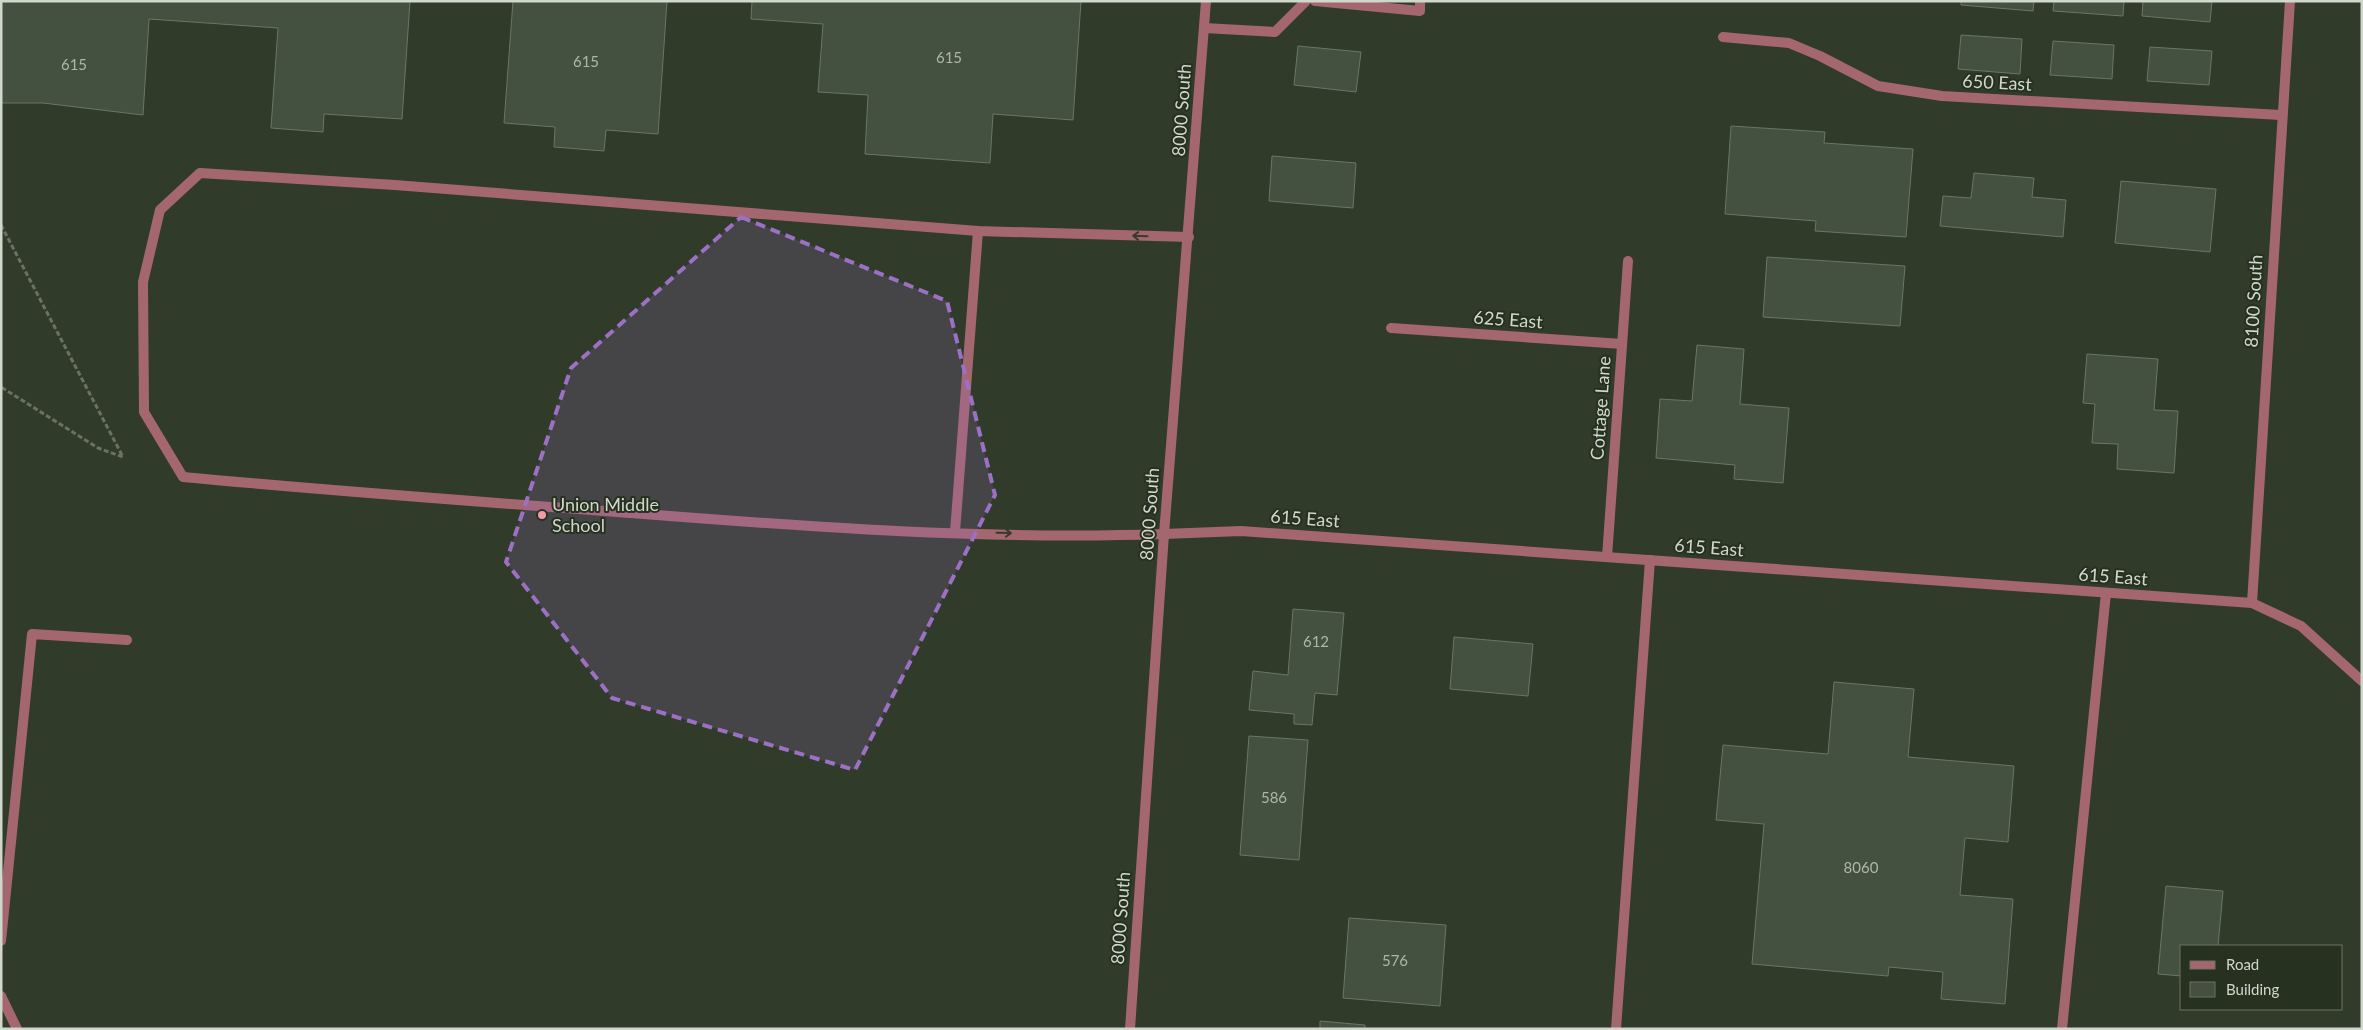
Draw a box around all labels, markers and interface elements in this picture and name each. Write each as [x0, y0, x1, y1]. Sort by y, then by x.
house number: 615 [936, 48, 962, 66]
house number: 615 [573, 52, 599, 70]
house number: 615 [61, 55, 87, 73]
street label: 8000 South [1167, 63, 1195, 157]
street label: 650 East [1962, 69, 2033, 95]
one-way arrow [1132, 231, 1148, 241]
street label: 8100 South [2240, 254, 2266, 348]
street label: 625 East [1473, 306, 1544, 332]
street label: Cottage Lane [1585, 355, 1615, 461]
street label: 8000 South [1135, 467, 1163, 561]
place label: Union Middle School [552, 493, 659, 536]
street label: 615 East [1270, 505, 1341, 531]
marker: Union Middle School [536, 509, 548, 521]
one-way arrow [996, 528, 1012, 538]
street label: 615 East [1674, 534, 1745, 560]
street label: 615 East [2078, 563, 2149, 589]
house number: 612 [1303, 632, 1329, 650]
house number: 586 [1261, 788, 1287, 806]
house number: 8060 [1844, 858, 1879, 876]
street label: 8000 South [1106, 871, 1134, 965]
legend [2180, 945, 2343, 1010]
house number: 576 [1382, 951, 1408, 969]
text: Road [2226, 955, 2259, 973]
text: Building [2226, 980, 2279, 998]

